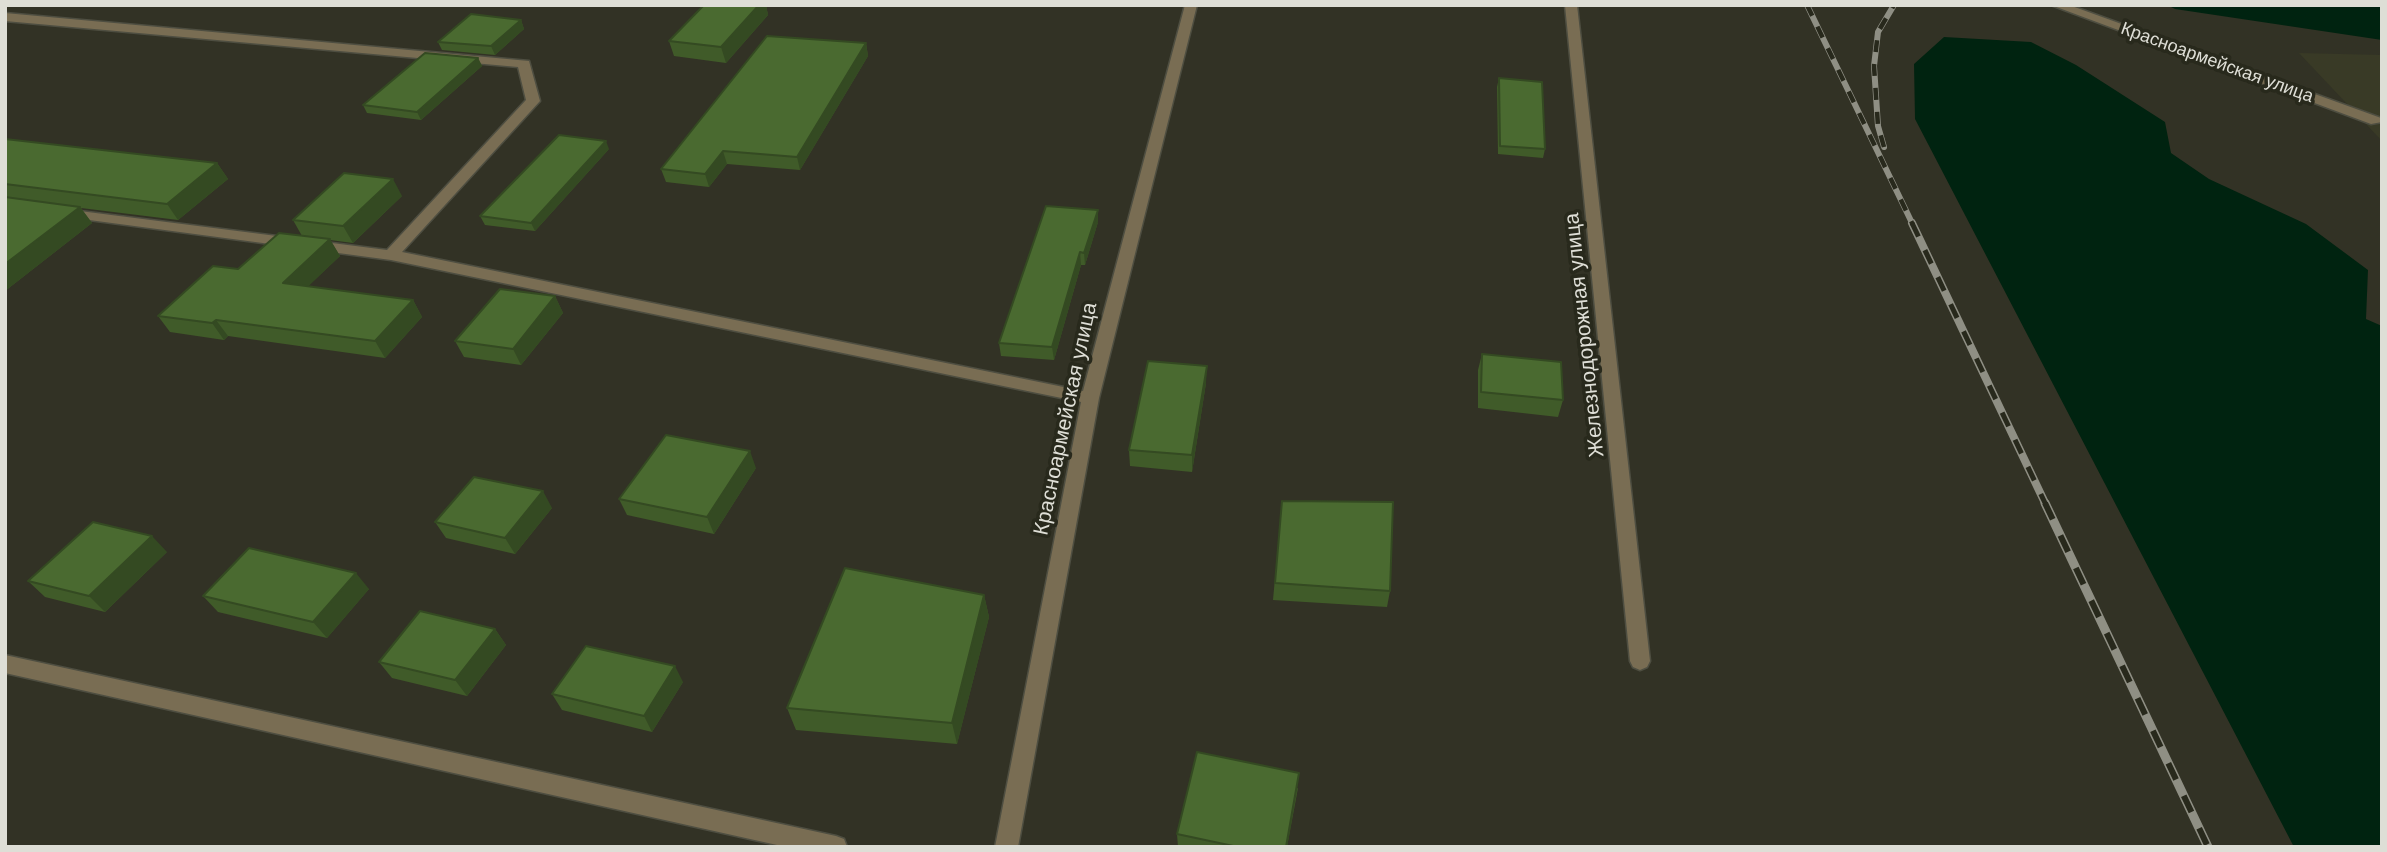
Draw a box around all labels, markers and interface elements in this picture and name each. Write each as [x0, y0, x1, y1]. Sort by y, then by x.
street label: Красноармейская улица [2118, 18, 2316, 108]
street label: Железнодорожная улица [1560, 212, 1610, 458]
street label: Красноармейская улица [1029, 300, 1103, 538]

